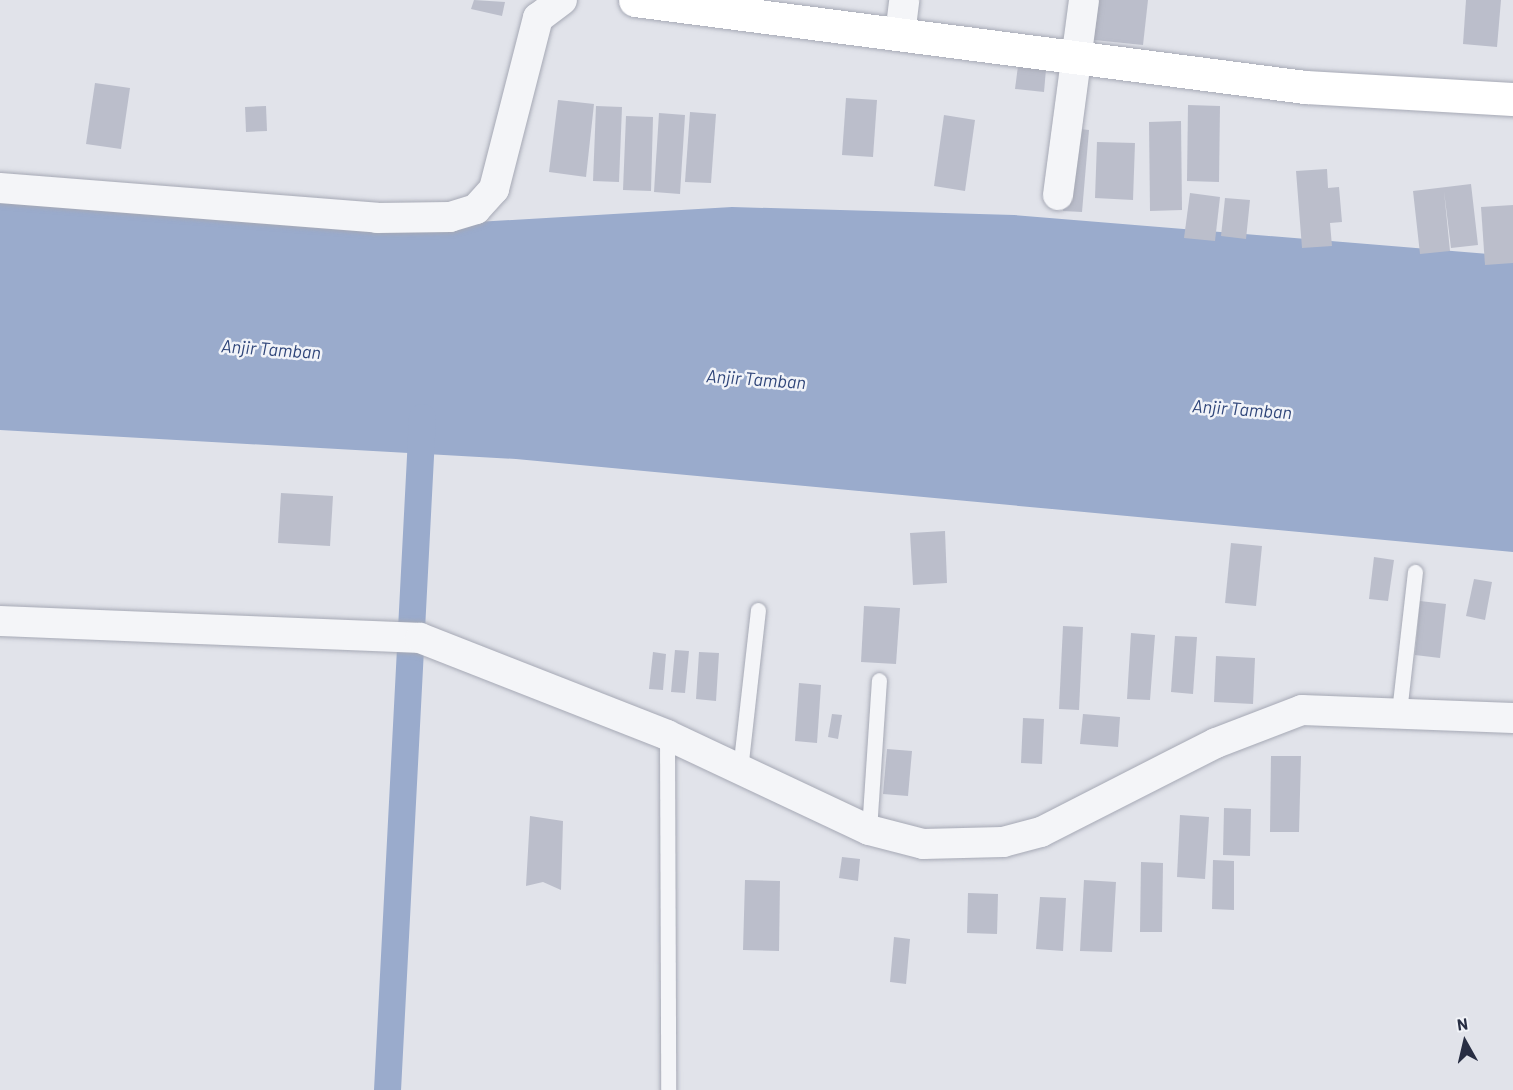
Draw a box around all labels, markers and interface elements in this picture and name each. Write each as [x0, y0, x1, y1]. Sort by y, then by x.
water label: Anjir Tamban [220, 335, 322, 363]
water label: Anjir Tamban [705, 365, 807, 393]
water label: Anjir Tamban [1191, 395, 1293, 423]
north arrow [1435, 1012, 1495, 1072]
text: N [1456, 1014, 1469, 1034]

